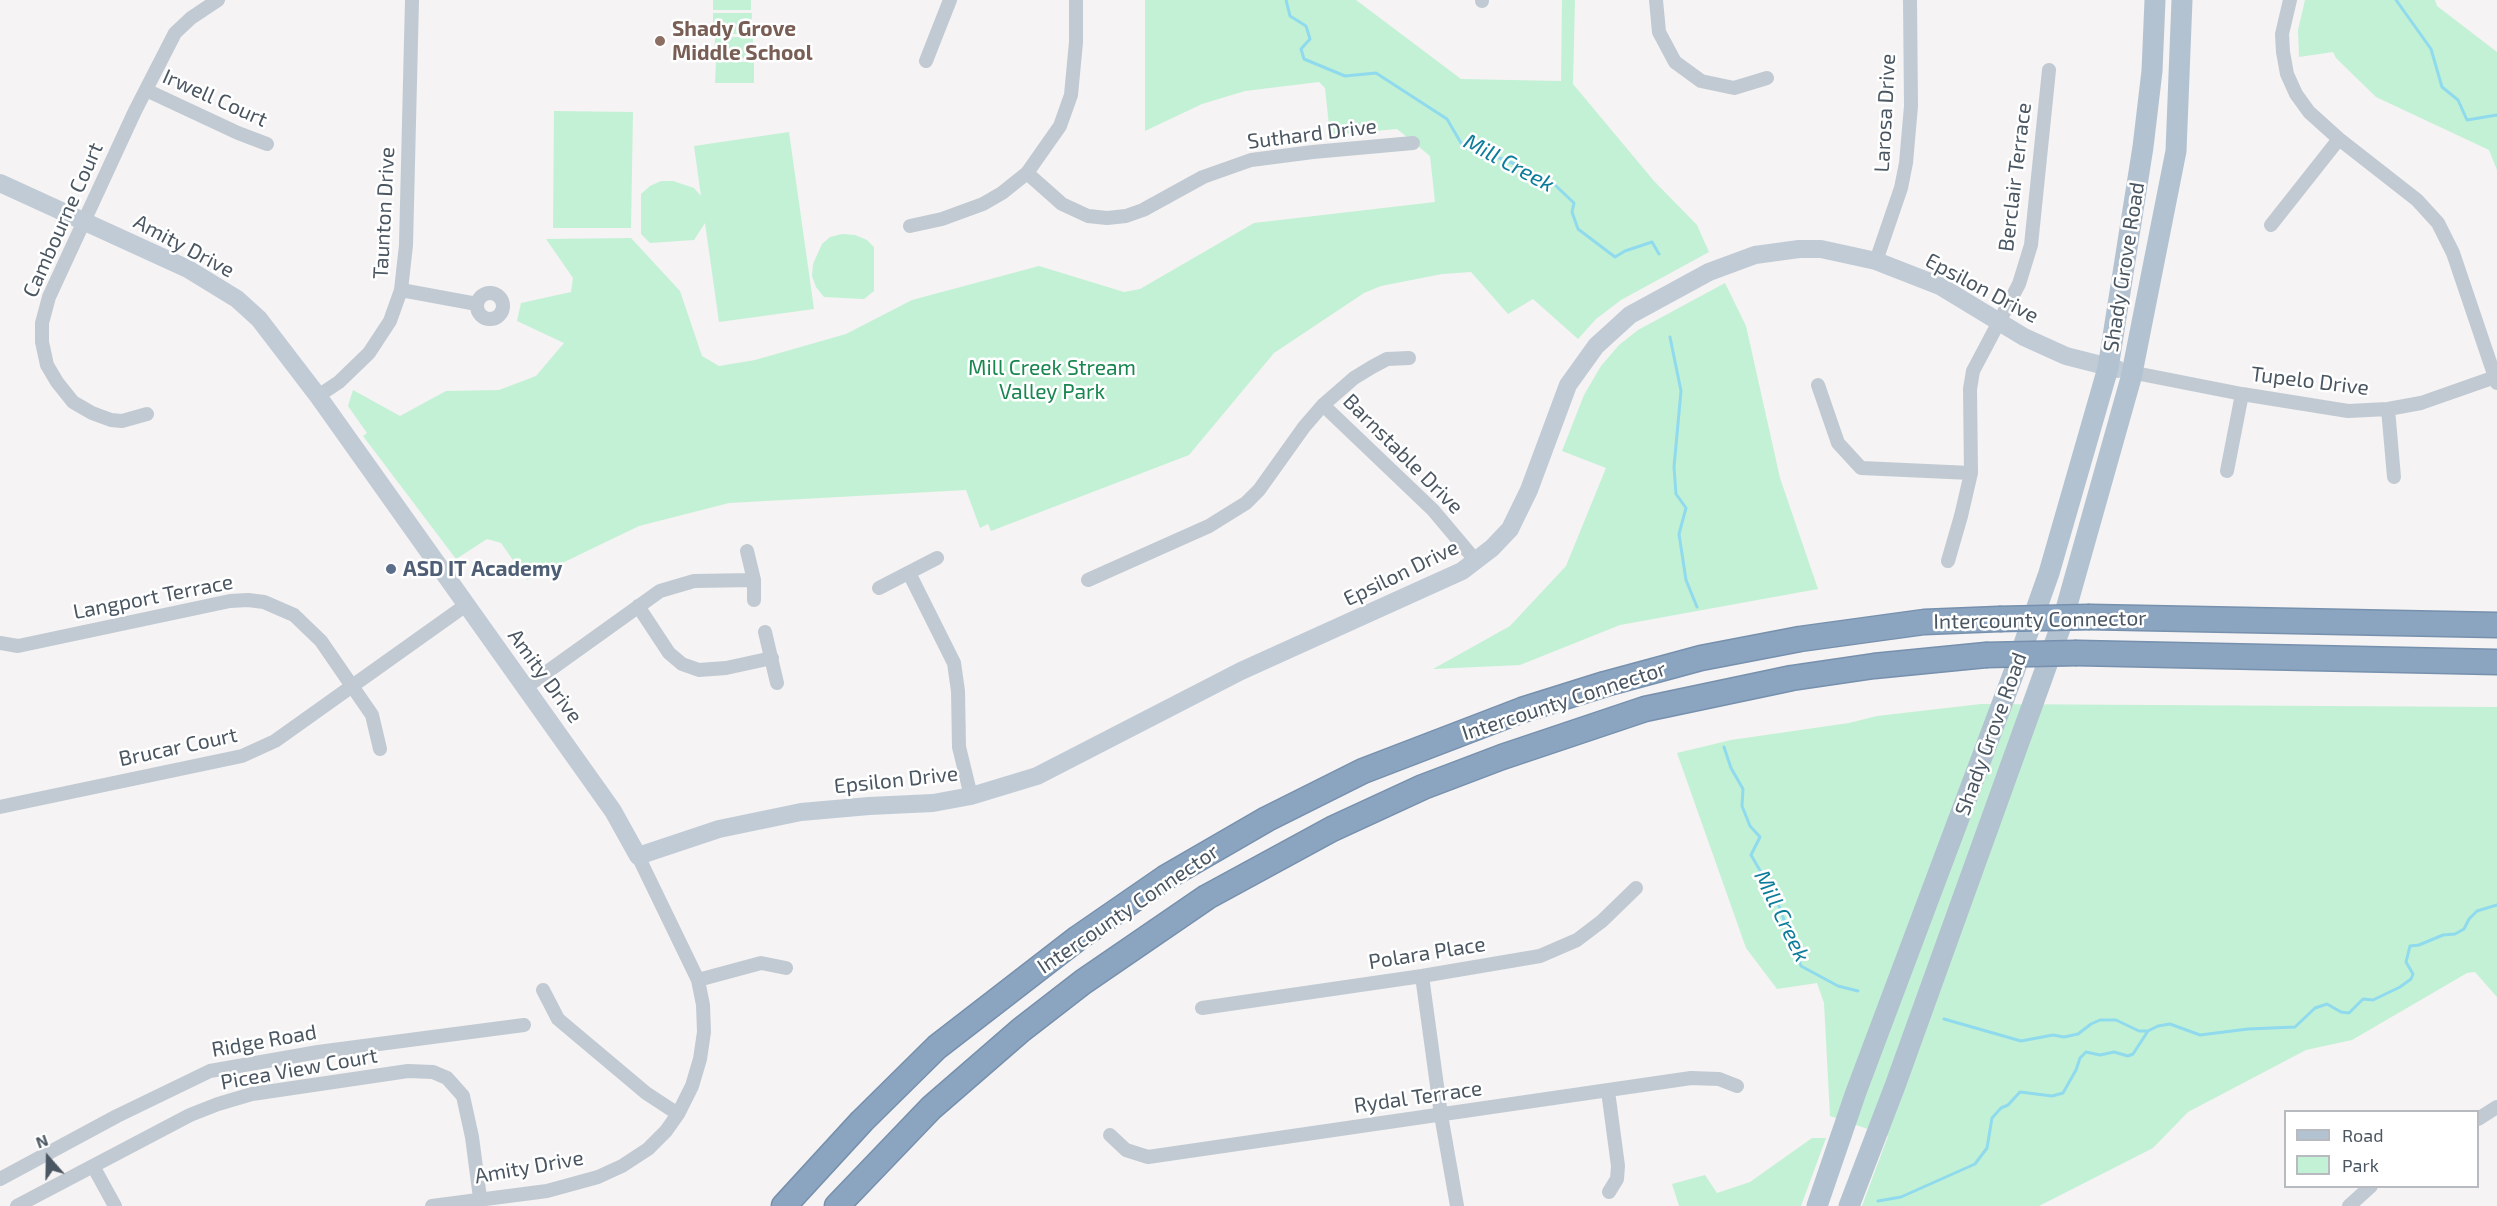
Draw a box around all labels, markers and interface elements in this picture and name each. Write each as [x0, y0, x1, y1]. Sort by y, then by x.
place label: Shady Grove Middle School [672, 16, 813, 66]
marker: Shady Grove Middle School [653, 34, 667, 48]
street label: Larosa Drive [1869, 53, 1901, 173]
street label: Irwell Court [159, 64, 271, 132]
street label: Berclair Terrace [1993, 101, 2037, 253]
street label: Suthard Drive [1246, 114, 1378, 154]
water label: Mill Creek [1459, 128, 1559, 198]
street label: Cambourne Court [18, 139, 108, 301]
street label: Taunton Drive [368, 146, 400, 280]
street label: Shady Grove Road [2098, 180, 2150, 354]
street label: Amity Drive [129, 209, 239, 283]
street label: Epsilon Drive [1921, 248, 2043, 328]
park label: Mill Creek Stream Valley Park [968, 355, 1136, 405]
street label: Tupelo Drive [2250, 361, 2370, 401]
street label: Barnstable Drive [1338, 389, 1468, 519]
street label: Epsilon Drive [1339, 534, 1463, 612]
place label: ASD IT Academy [403, 556, 562, 582]
marker: ASD IT Academy [384, 562, 398, 576]
street label: Langport Terrace [71, 569, 235, 625]
street label: Intercounty Connector [1933, 606, 2147, 634]
street label: Amity Drive [502, 624, 588, 728]
street label: Shady Grove Road [1950, 649, 2032, 819]
street label: Intercounty Connector [1459, 656, 1669, 746]
street label: Brucar Court [116, 722, 240, 772]
street label: Epsilon Drive [833, 761, 959, 799]
street label: Intercounty Connector [1033, 839, 1223, 979]
water label: Mill Creek [1749, 866, 1815, 966]
street label: Polara Place [1367, 931, 1487, 975]
street label: Ridge Road [210, 1019, 318, 1063]
street label: Picea View Court [219, 1043, 379, 1095]
street label: Rydal Terrace [1352, 1076, 1484, 1118]
legend [2284, 1110, 2479, 1188]
text: Road [2342, 1124, 2383, 1146]
north arrow [18, 1128, 78, 1188]
text: N [33, 1130, 50, 1152]
street label: Amity Drive [472, 1145, 586, 1189]
text: Park [2342, 1154, 2379, 1176]

